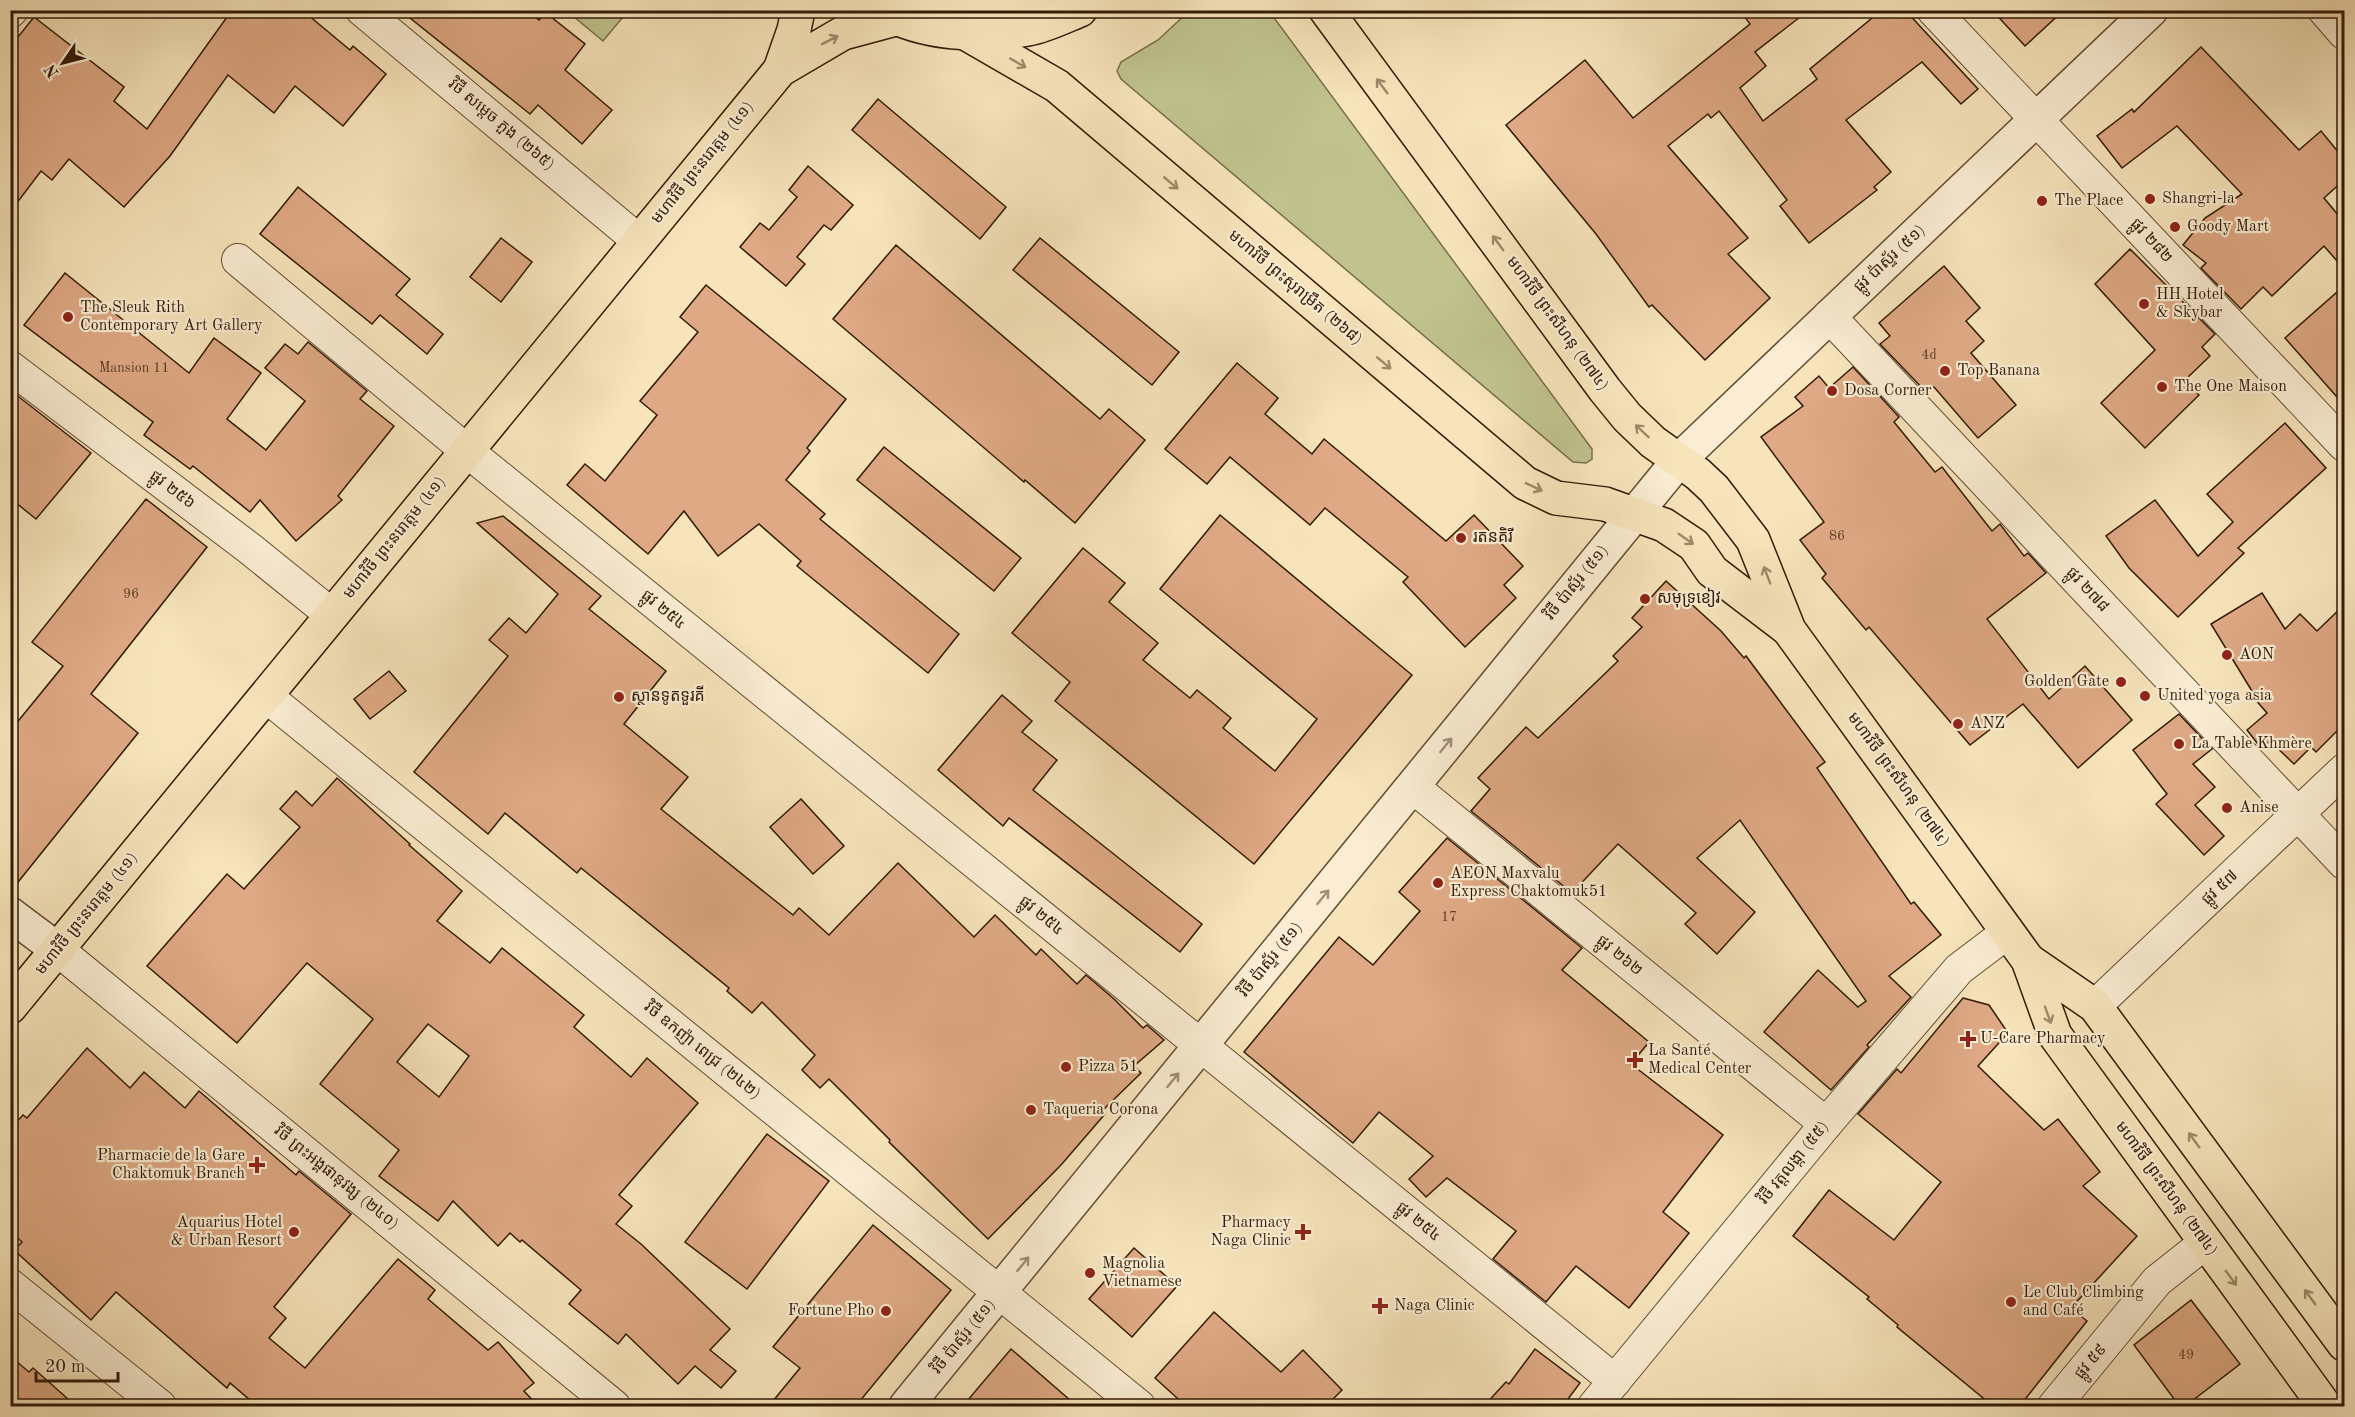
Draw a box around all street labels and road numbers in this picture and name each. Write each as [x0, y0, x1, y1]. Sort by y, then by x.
street label: វិថី សម្តេច ភួង (២៦៥) [444, 72, 560, 174]
street label: មហាវិថី ព្រះនរោត្តម (៤១) [645, 96, 757, 227]
street label: ផ្លូវ ២៨២ [2123, 216, 2175, 269]
street label: ផ្លូវ ប៉ាស្ទ័រ (៥១) [1849, 220, 1932, 299]
street label: មហាវិថី ព្រះសុរាម្រឹត (២៦៨) [1224, 224, 1368, 349]
street label: មហាវិថី ព្រះសីហនុ (២៧៤) [1502, 251, 1614, 395]
street label: ផ្លូវ ២៥៦ [143, 467, 198, 516]
street label: មហាវិថី ព្រះនរោត្តម (៤១) [337, 471, 449, 602]
street label: វិថី ប៉ាស្ទ័រ (៥១) [1538, 540, 1612, 624]
street label: ផ្លូវ ២៧៨ [2059, 565, 2111, 619]
street label: ផ្លូវ ២៥៤ [635, 587, 688, 636]
street label: មហាវិថី ព្រះសីហនុ (២៧៤) [1843, 707, 1955, 851]
street label: មហាវិថី ព្រះនរោត្តម (៤១) [29, 847, 141, 978]
street label: ផ្លូវ ៥៧ [2199, 868, 2244, 912]
street label: ផ្លូវ ២៥៤ [1013, 893, 1066, 942]
street label: វិថី ប៉ាស្ទ័រ (៥១) [1232, 917, 1306, 1001]
street label: ផ្លូវ ២៦២ [1590, 932, 1646, 983]
street label: វិថី ឧកញ៉ា ពេជ្រ (២៤២) [640, 995, 766, 1103]
street label: វិថី វត្តលង្កា (៥៥) [1752, 1116, 1832, 1208]
street label: មហាវិថី ព្រះសីហនុ (២៧៤) [2111, 1116, 2223, 1260]
street label: វិថី ព្រះអង្គផានុវង្ស (២៤០) [269, 1119, 404, 1234]
street label: ផ្លូវ ២៥៤ [1390, 1199, 1443, 1248]
street label: វិថី ប៉ាស្ទ័រ (៥១) [925, 1294, 999, 1378]
street label: ផ្លូវ ៥៩ [2071, 1341, 2114, 1386]

